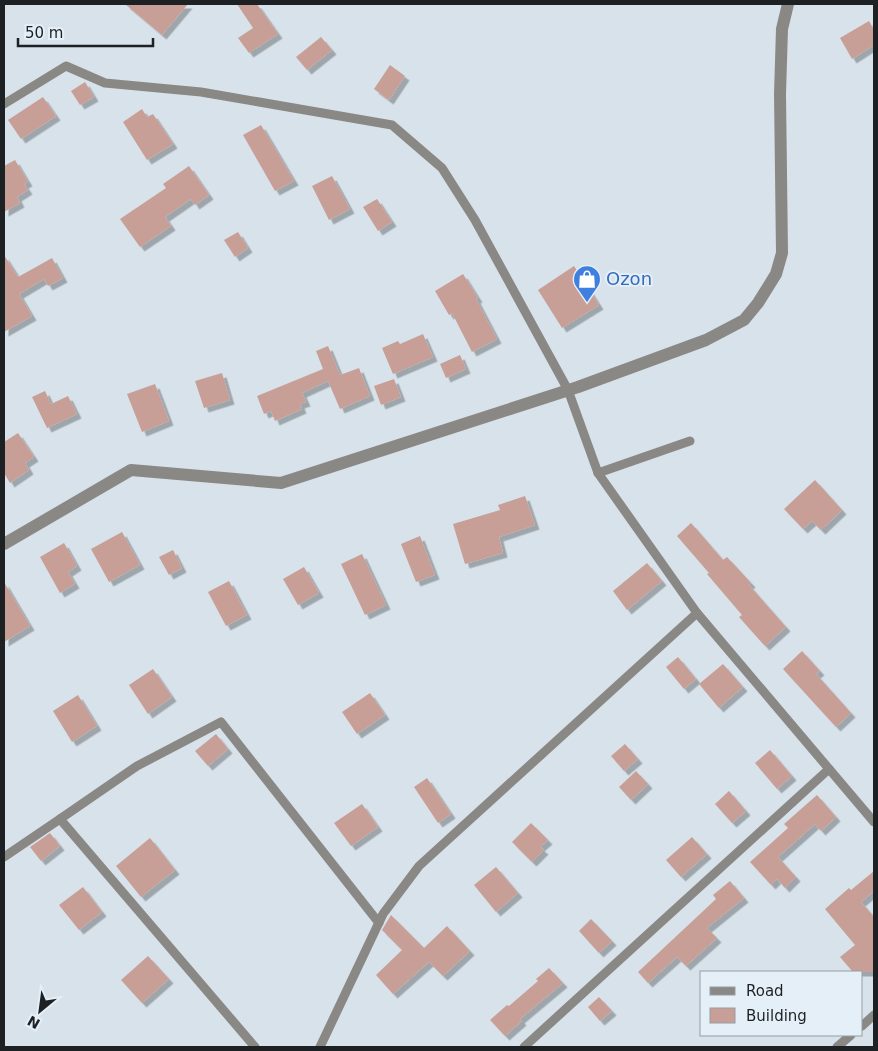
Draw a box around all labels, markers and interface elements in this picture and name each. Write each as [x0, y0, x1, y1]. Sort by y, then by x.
scale bar [18, 15, 152, 47]
text: 50 m [25, 24, 63, 42]
shop icon: Ozon [572, 264, 602, 303]
place label: Ozon [606, 268, 652, 289]
legend [700, 971, 863, 1036]
text: Road [746, 982, 784, 1000]
north arrow [15, 986, 65, 1036]
text: Building [746, 1007, 807, 1025]
text: N [25, 1013, 43, 1032]

